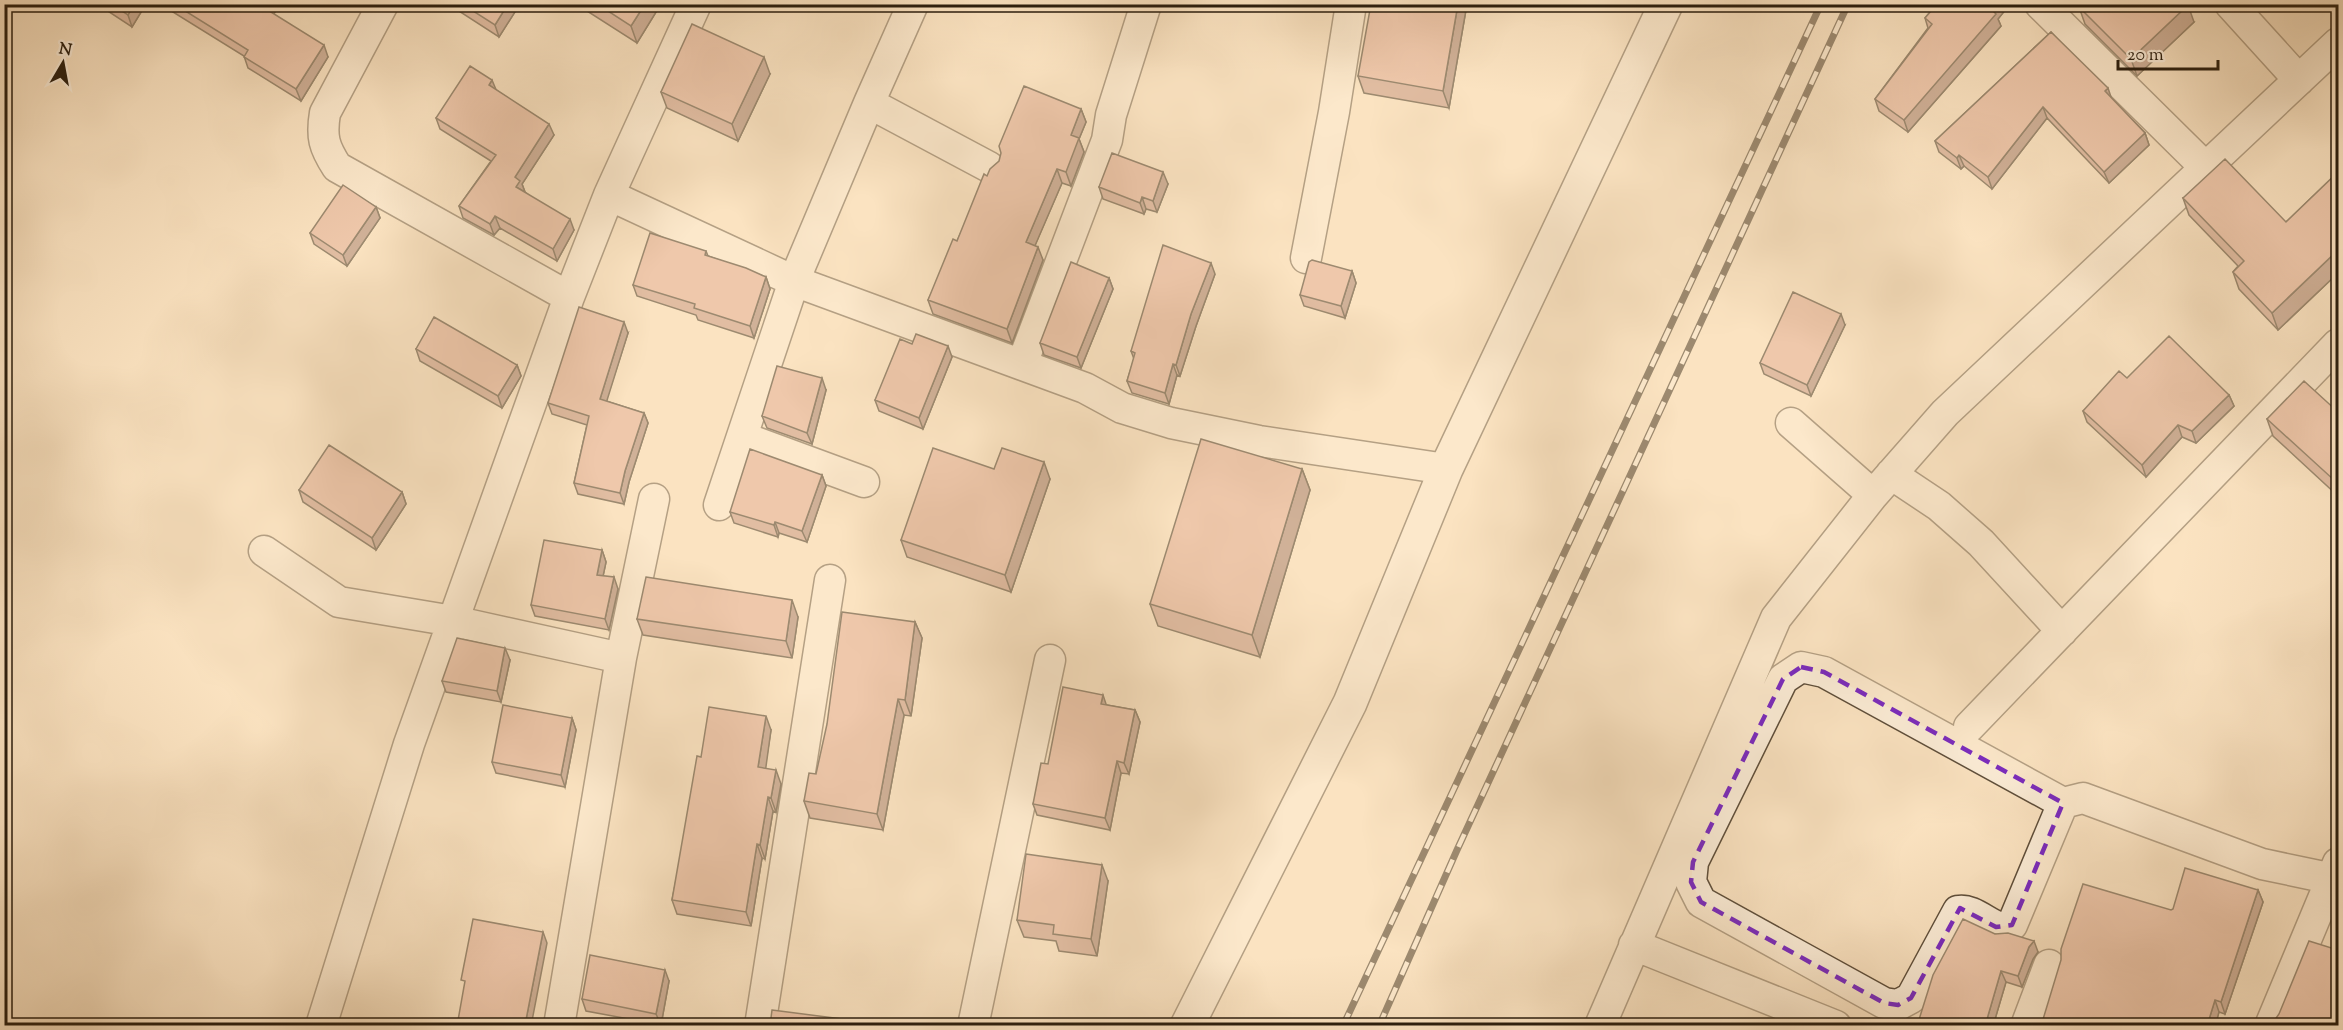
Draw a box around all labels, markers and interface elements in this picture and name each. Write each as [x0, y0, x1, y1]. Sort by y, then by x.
north arrow [33, 33, 93, 93]
scale bar [2118, 33, 2218, 71]
text: N [57, 38, 74, 63]
text: 20 m [2127, 43, 2164, 69]

